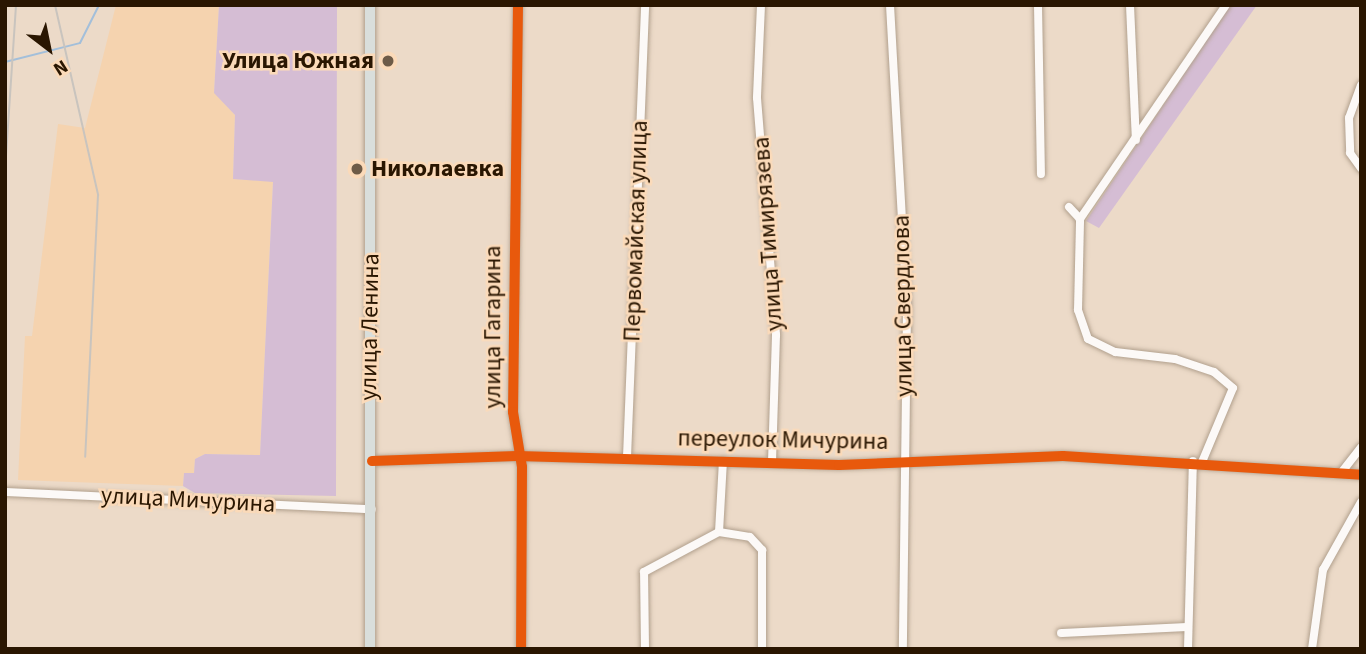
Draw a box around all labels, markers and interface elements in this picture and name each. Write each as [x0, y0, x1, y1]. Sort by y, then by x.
north arrow [14, 14, 84, 84]
place label: Улица Южная [222, 47, 374, 75]
text: N [48, 52, 73, 82]
marker: Улица Южная [380, 53, 396, 69]
street label: Первомайская улица [618, 120, 654, 342]
street label: улица Тимирязева [747, 136, 789, 332]
place label: Николаевка [371, 155, 504, 183]
marker: Николаевка [349, 161, 365, 177]
street label: улица Свердлова [887, 215, 919, 397]
street label: улица Гагарина [479, 245, 507, 409]
street label: улица Ленина [354, 253, 386, 401]
street label: переулок Мичурина [677, 424, 889, 456]
street label: улица Мичурина [100, 481, 276, 519]

